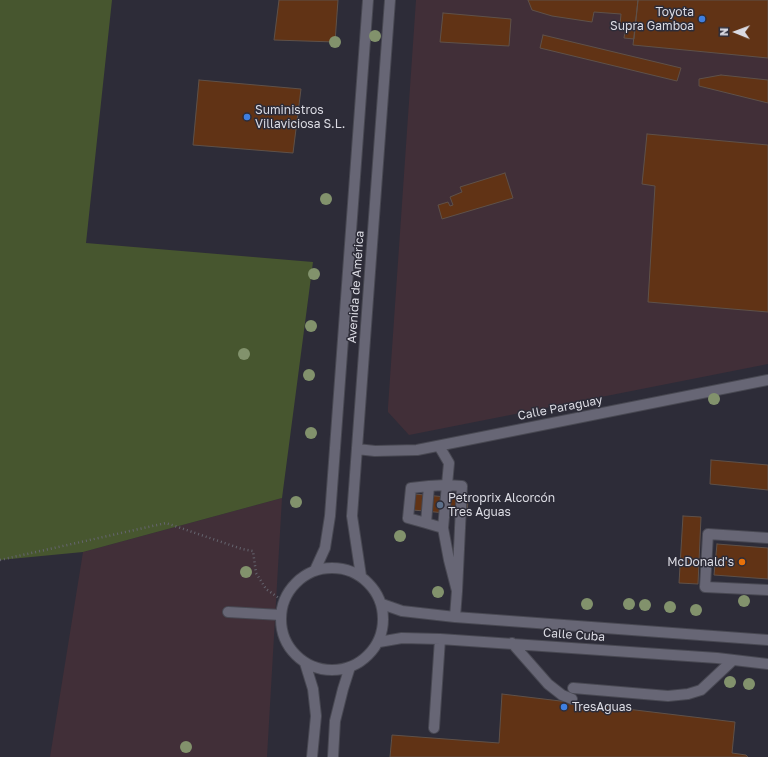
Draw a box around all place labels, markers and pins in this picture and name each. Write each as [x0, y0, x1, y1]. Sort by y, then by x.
place label: Toyota Supra Gamboa [610, 5, 694, 33]
marker: Toyota Supra Gamboa [697, 14, 707, 24]
place label: Suministros Villaviciosa S.L. [255, 103, 345, 131]
marker: Suministros Villaviciosa S.L. [242, 112, 252, 122]
place label: Petroprix Alcorcón Tres Aguas [448, 491, 555, 519]
marker: Petroprix Alcorcón Tres Aguas [435, 500, 445, 510]
place label: McDonald's [667, 555, 734, 569]
marker: McDonald's [737, 557, 747, 567]
place label: TresAguas [572, 700, 632, 714]
marker: TresAguas [559, 702, 569, 712]

